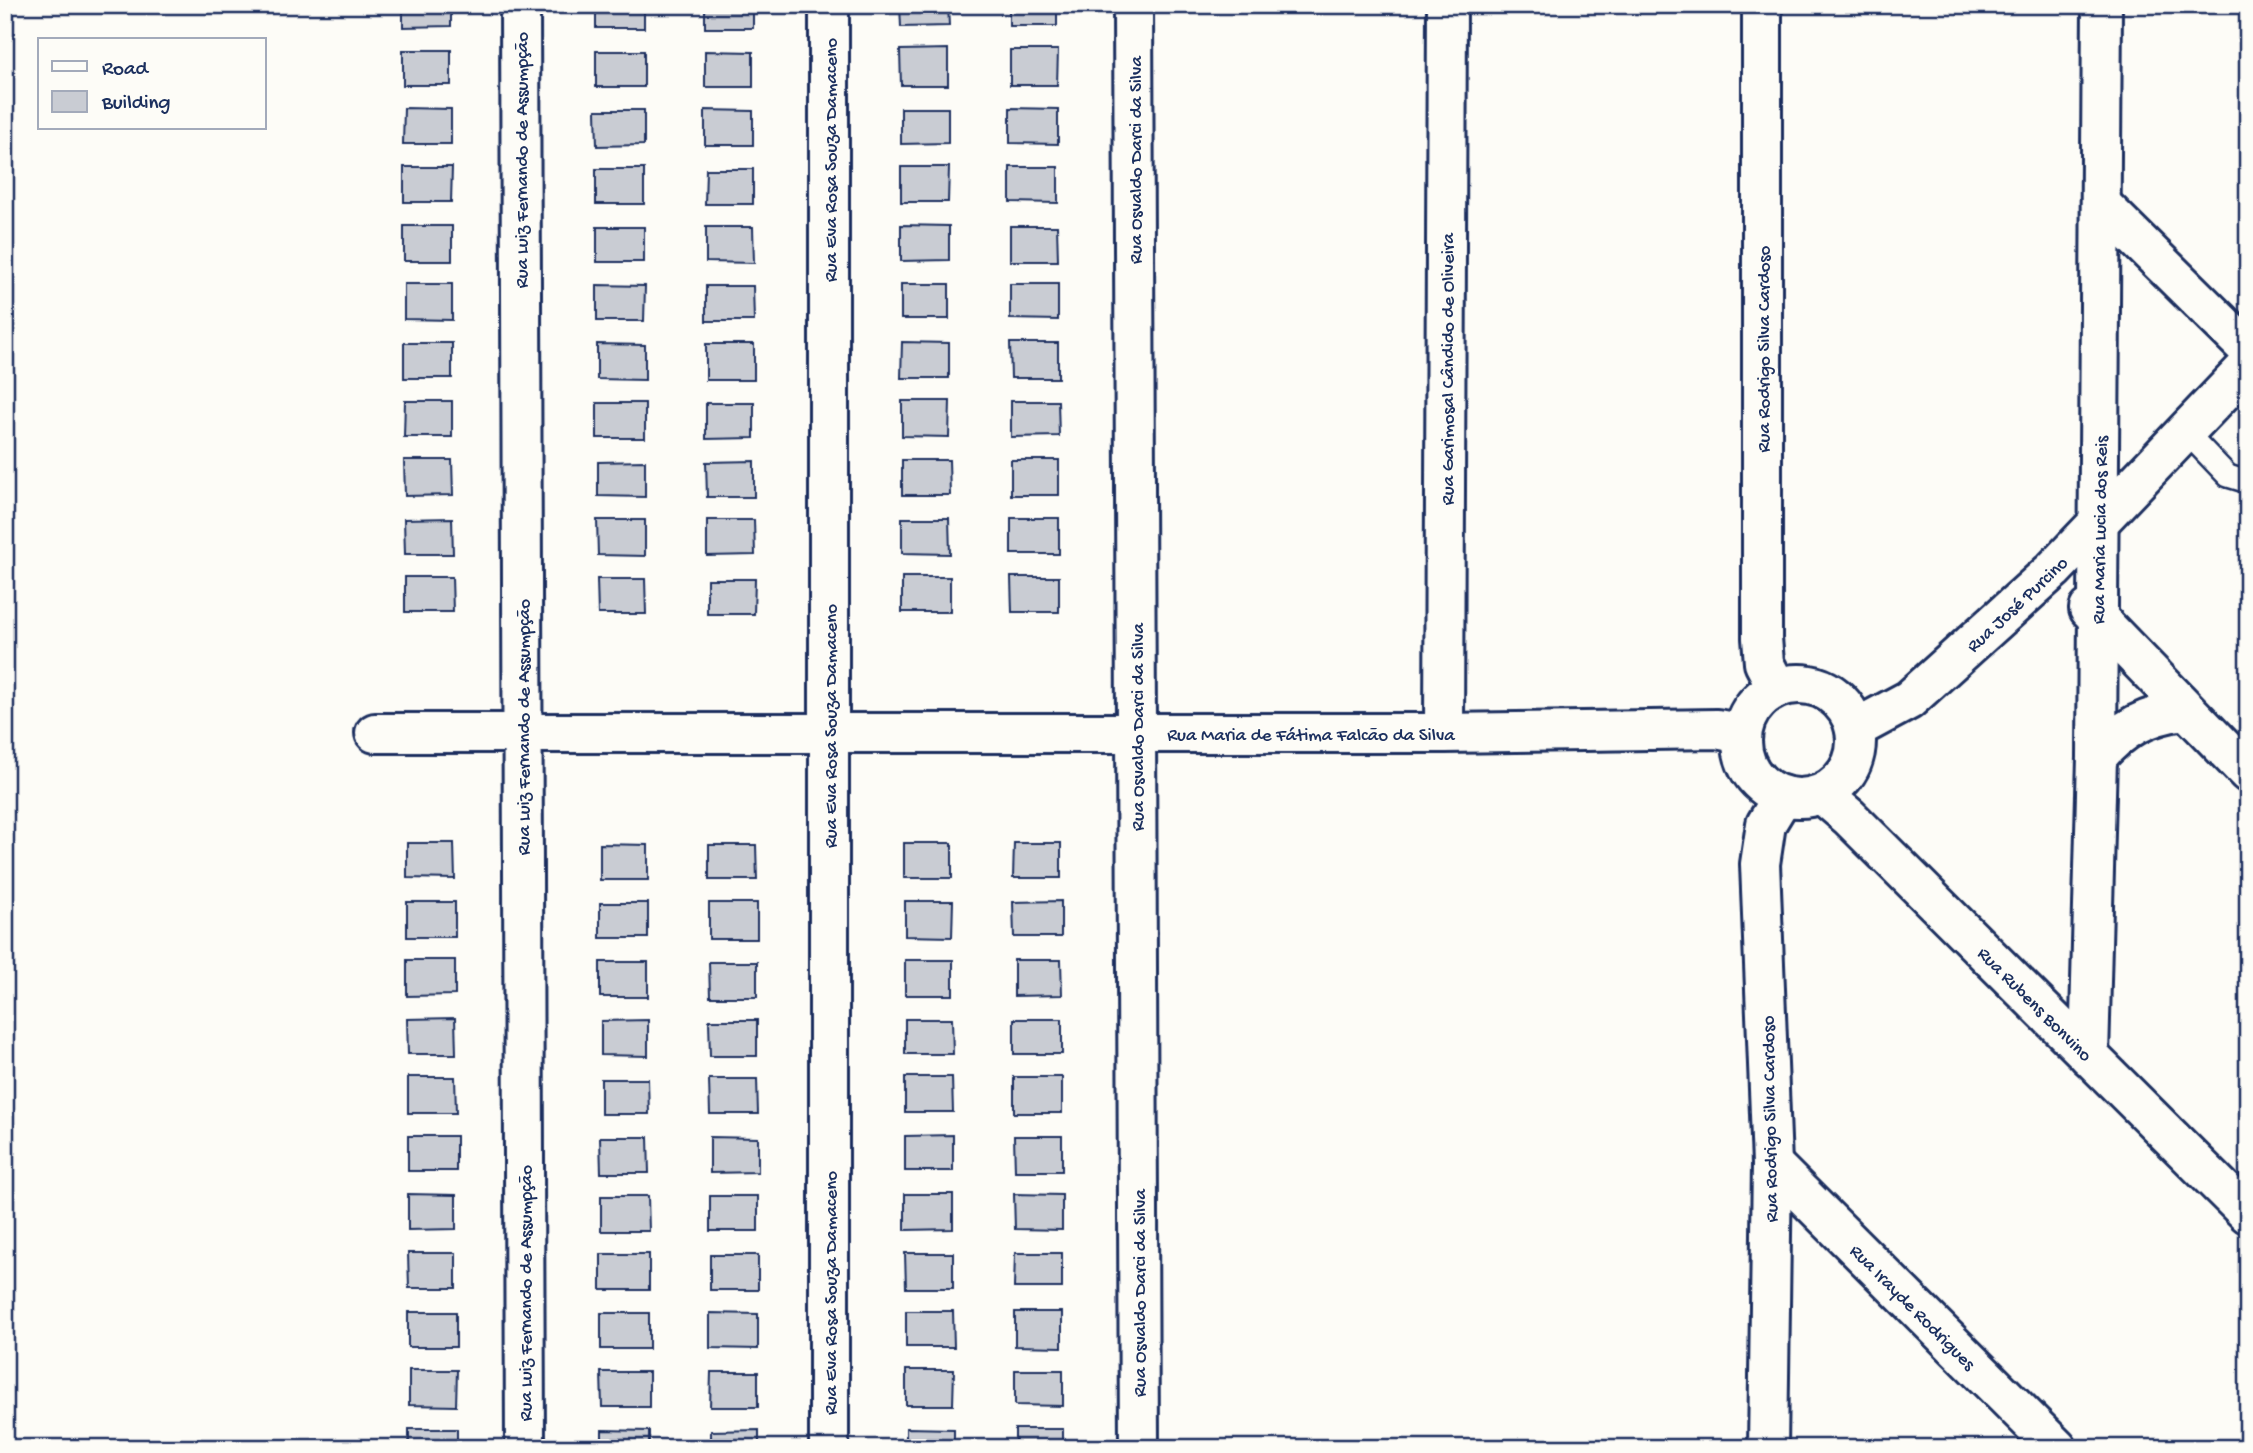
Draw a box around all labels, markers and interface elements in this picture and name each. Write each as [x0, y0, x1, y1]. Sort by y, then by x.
street label: Rua Luiz Fernando de Assumpção [512, 32, 535, 288]
legend [38, 38, 266, 130]
street label: Rua Eva Rosa Souza Damaceno [821, 38, 844, 282]
street label: Rua Osvaldo Darci da Silva [1126, 55, 1149, 264]
text: Road [102, 58, 150, 83]
text: Building [101, 92, 171, 117]
street label: Rua Garimosal Cândido de Oliveira [1438, 231, 1461, 505]
street label: Rua Rodrigo Silva Cardoso [1754, 245, 1777, 452]
street label: Rua Maria Lucia dos Reis [2088, 435, 2115, 624]
street label: Rua José Purcino [1963, 552, 2074, 659]
street label: Rua Luiz Fernando de Assumpção [514, 599, 537, 855]
street label: Rua Eva Rosa Souza Damaceno [821, 604, 844, 848]
street label: Rua Osvaldo Darci da Silva [1128, 622, 1151, 831]
street label: Rua Maria de Fátima Falcão da Silva [1167, 725, 1456, 748]
street label: Rua Rubens Bonvino [1971, 943, 2096, 1068]
street label: Rua Rodrigo Silva Cardoso [1758, 1015, 1785, 1223]
street label: Rua Luiz Fernando de Assumpção [516, 1165, 539, 1421]
street label: Rua Eva Rosa Souza Damaceno [821, 1171, 844, 1415]
street label: Rua Osvaldo Darci da Silva [1130, 1188, 1153, 1397]
street label: Rua Irayde Rodrigues [1844, 1241, 1980, 1377]

